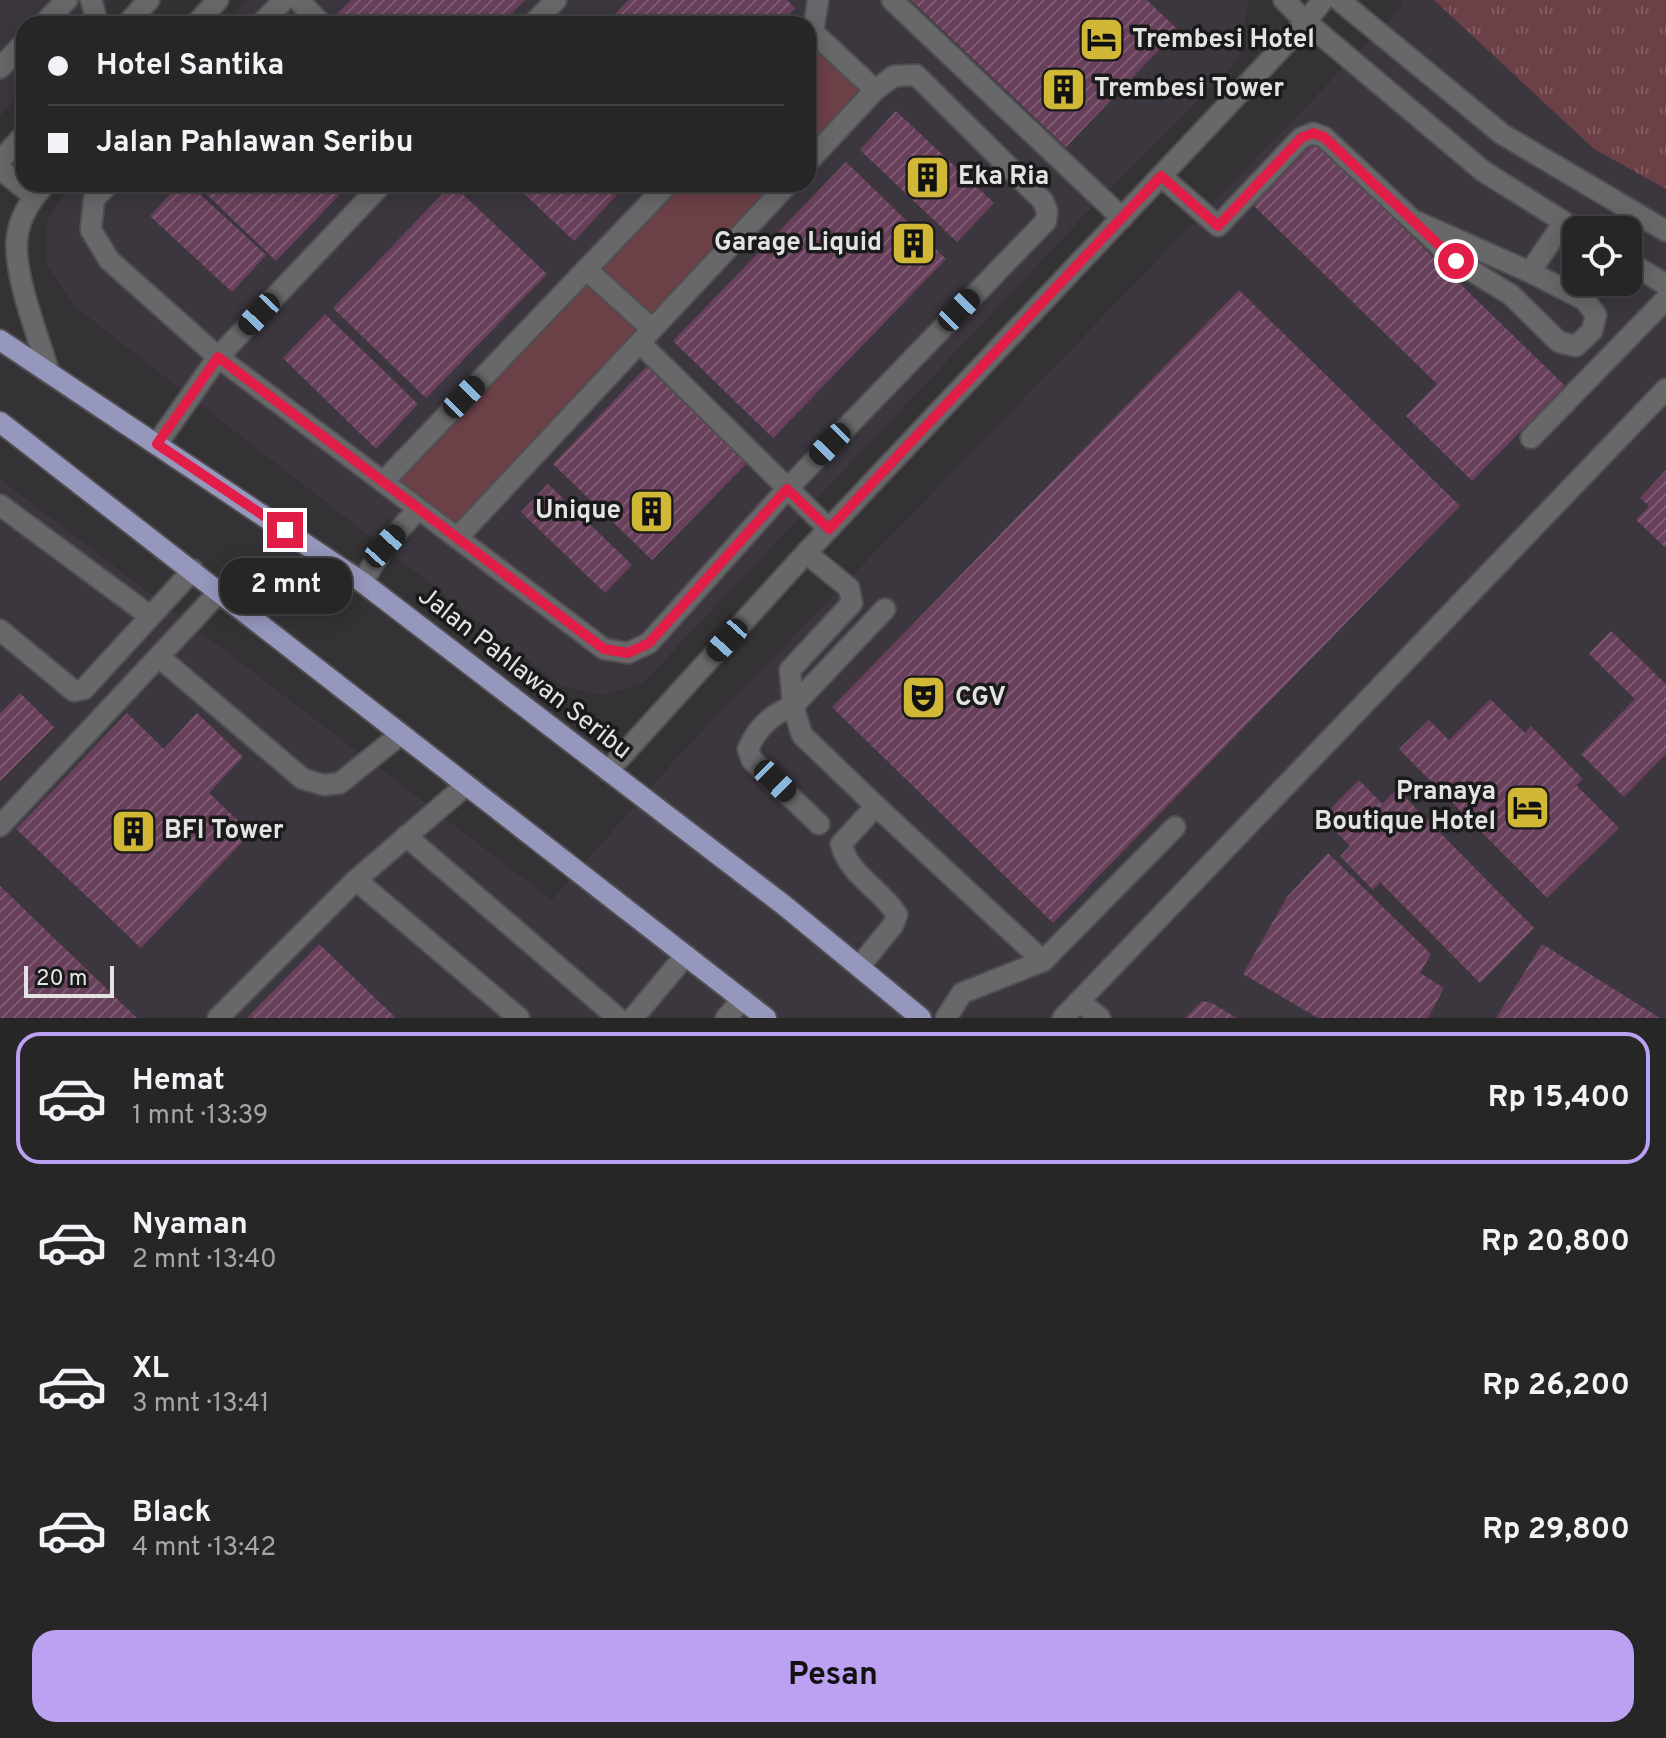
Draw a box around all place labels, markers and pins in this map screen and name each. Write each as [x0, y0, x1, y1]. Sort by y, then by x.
hotel icon: Trembesi Hotel [1077, 16, 1125, 64]
place label: Trembesi Hotel [1132, 24, 1315, 57]
building icon: Trembesi Tower [1039, 65, 1087, 113]
place label: Trembesi Tower [1094, 73, 1284, 106]
building icon: Eka Ria [903, 153, 951, 201]
place label: Eka Ria [958, 161, 1049, 194]
building icon: Garage Liquid [889, 219, 937, 267]
place label: Garage Liquid [714, 227, 882, 260]
building icon: Unique [628, 487, 676, 535]
place label: Unique [535, 495, 621, 528]
theatre icon: CGV [900, 674, 948, 722]
place label: CGV [955, 682, 1006, 715]
place label: Pranaya Boutique Hotel [1314, 776, 1496, 839]
hotel icon: Pranaya Boutique Hotel [1503, 783, 1551, 831]
building icon: BFI Tower [109, 807, 157, 855]
place label: BFI Tower [164, 815, 284, 848]

